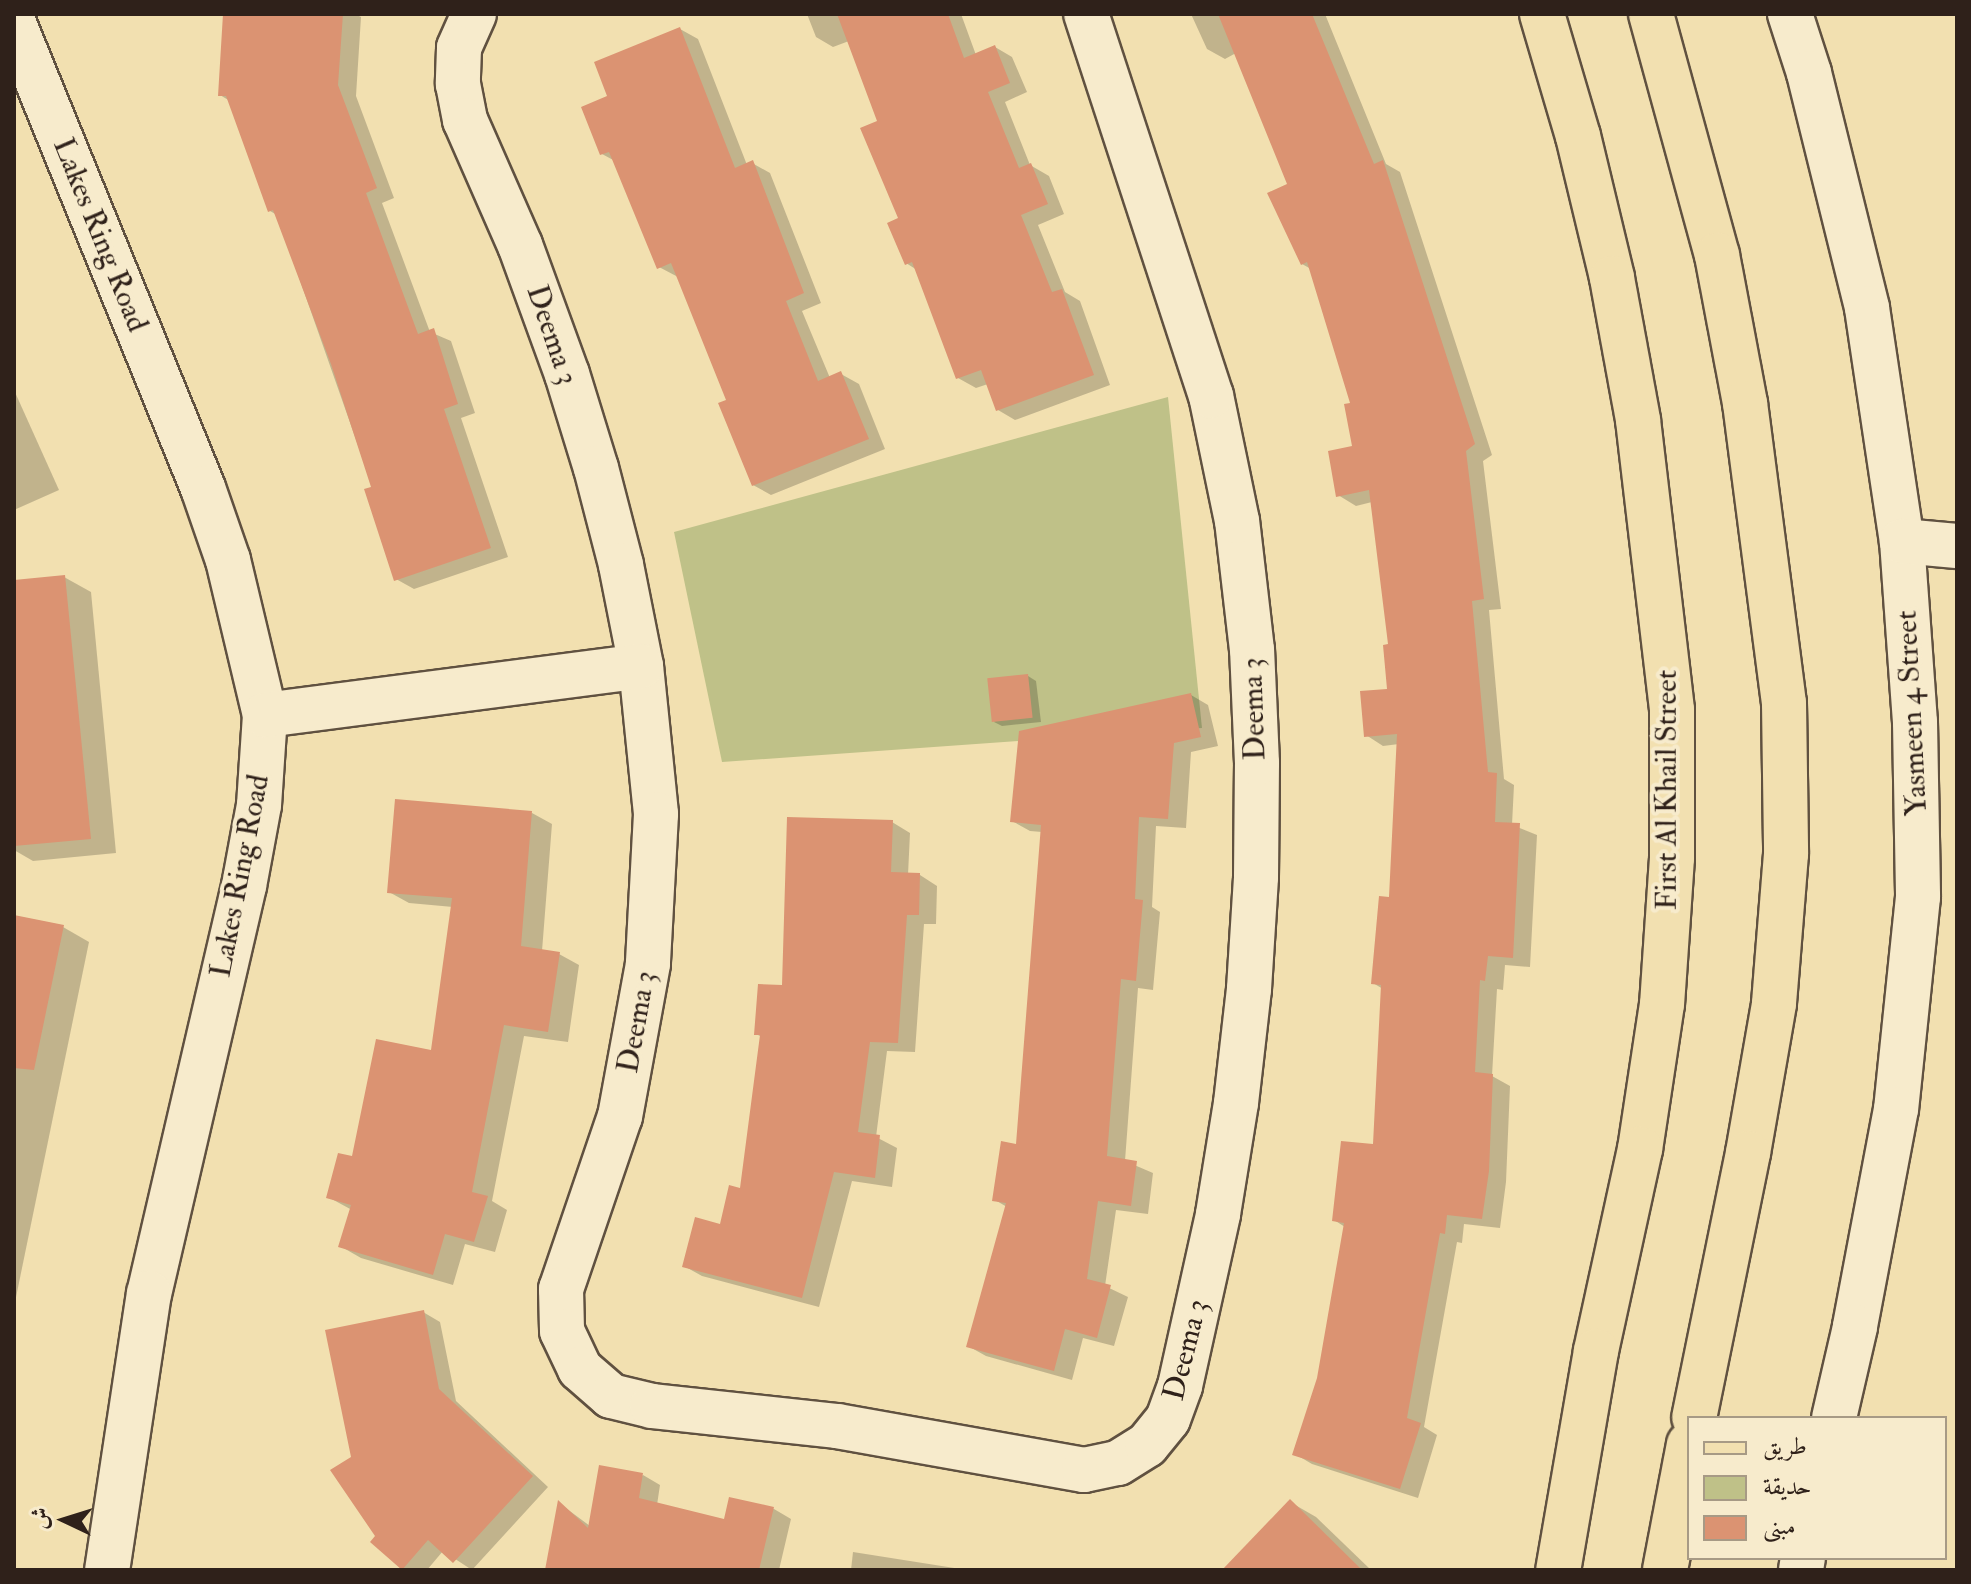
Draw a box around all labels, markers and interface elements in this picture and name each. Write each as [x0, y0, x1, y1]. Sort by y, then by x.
street label: Lakes Ring Road [45, 133, 155, 337]
street label: Deema 3 [518, 280, 586, 390]
street label: Yasmeen 4 Street [1889, 610, 1935, 816]
street label: Deema 3 [1234, 657, 1274, 761]
street label: First Al Khail Street [1649, 670, 1685, 910]
street label: Lakes Ring Road [203, 772, 277, 980]
street label: Deema 3 [610, 968, 664, 1076]
street label: Deema 3 [1156, 1296, 1216, 1404]
legend [1687, 1416, 1947, 1560]
text: طريق [1763, 1431, 1807, 1462]
text: حديقة [1763, 1471, 1812, 1502]
north arrow [24, 1480, 104, 1560]
text: ش [25, 1506, 55, 1530]
text: مبنى [1763, 1511, 1796, 1542]

